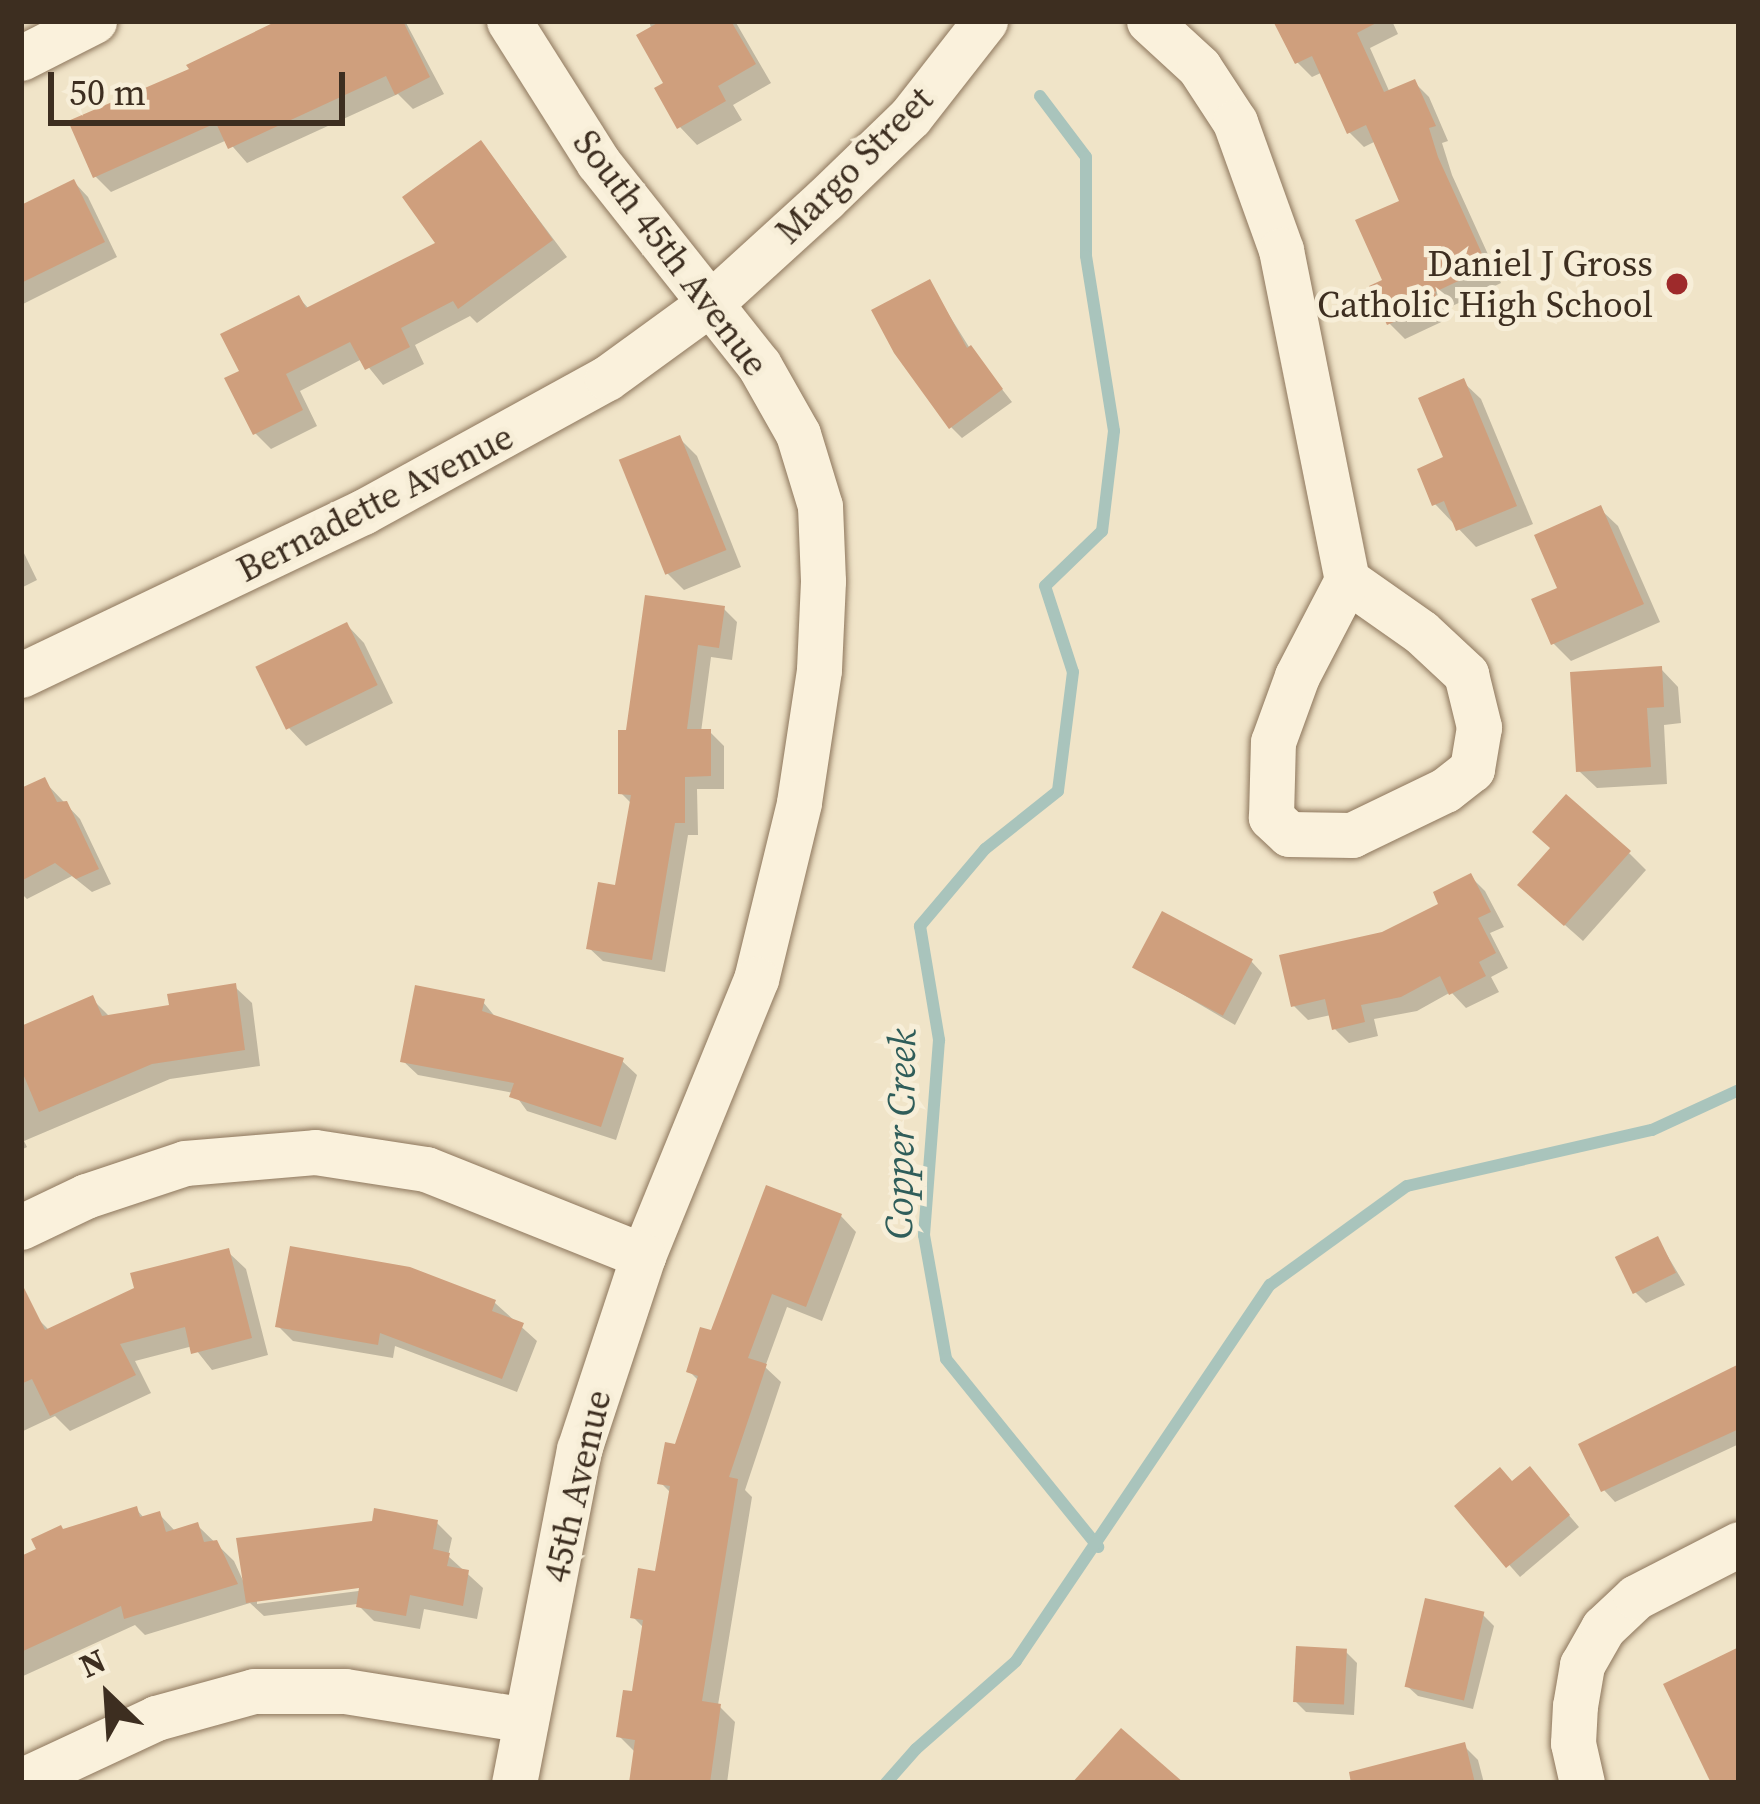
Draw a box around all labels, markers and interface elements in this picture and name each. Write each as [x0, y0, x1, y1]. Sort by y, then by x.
scale bar [54, 48, 351, 122]
text: 50 m [69, 68, 146, 117]
street label: Margo Street [767, 78, 941, 252]
street label: South 45th Avenue [565, 122, 777, 384]
place label: Daniel J Gross Catholic High School [1317, 241, 1653, 326]
marker: Daniel J Gross Catholic High School [1664, 271, 1690, 297]
street label: Bernadette Avenue [230, 415, 520, 591]
water label: Copper Creek [876, 1028, 926, 1240]
street label: 45th Avenue [534, 1386, 620, 1586]
north arrow [48, 1636, 168, 1756]
text: N [72, 1637, 113, 1688]

